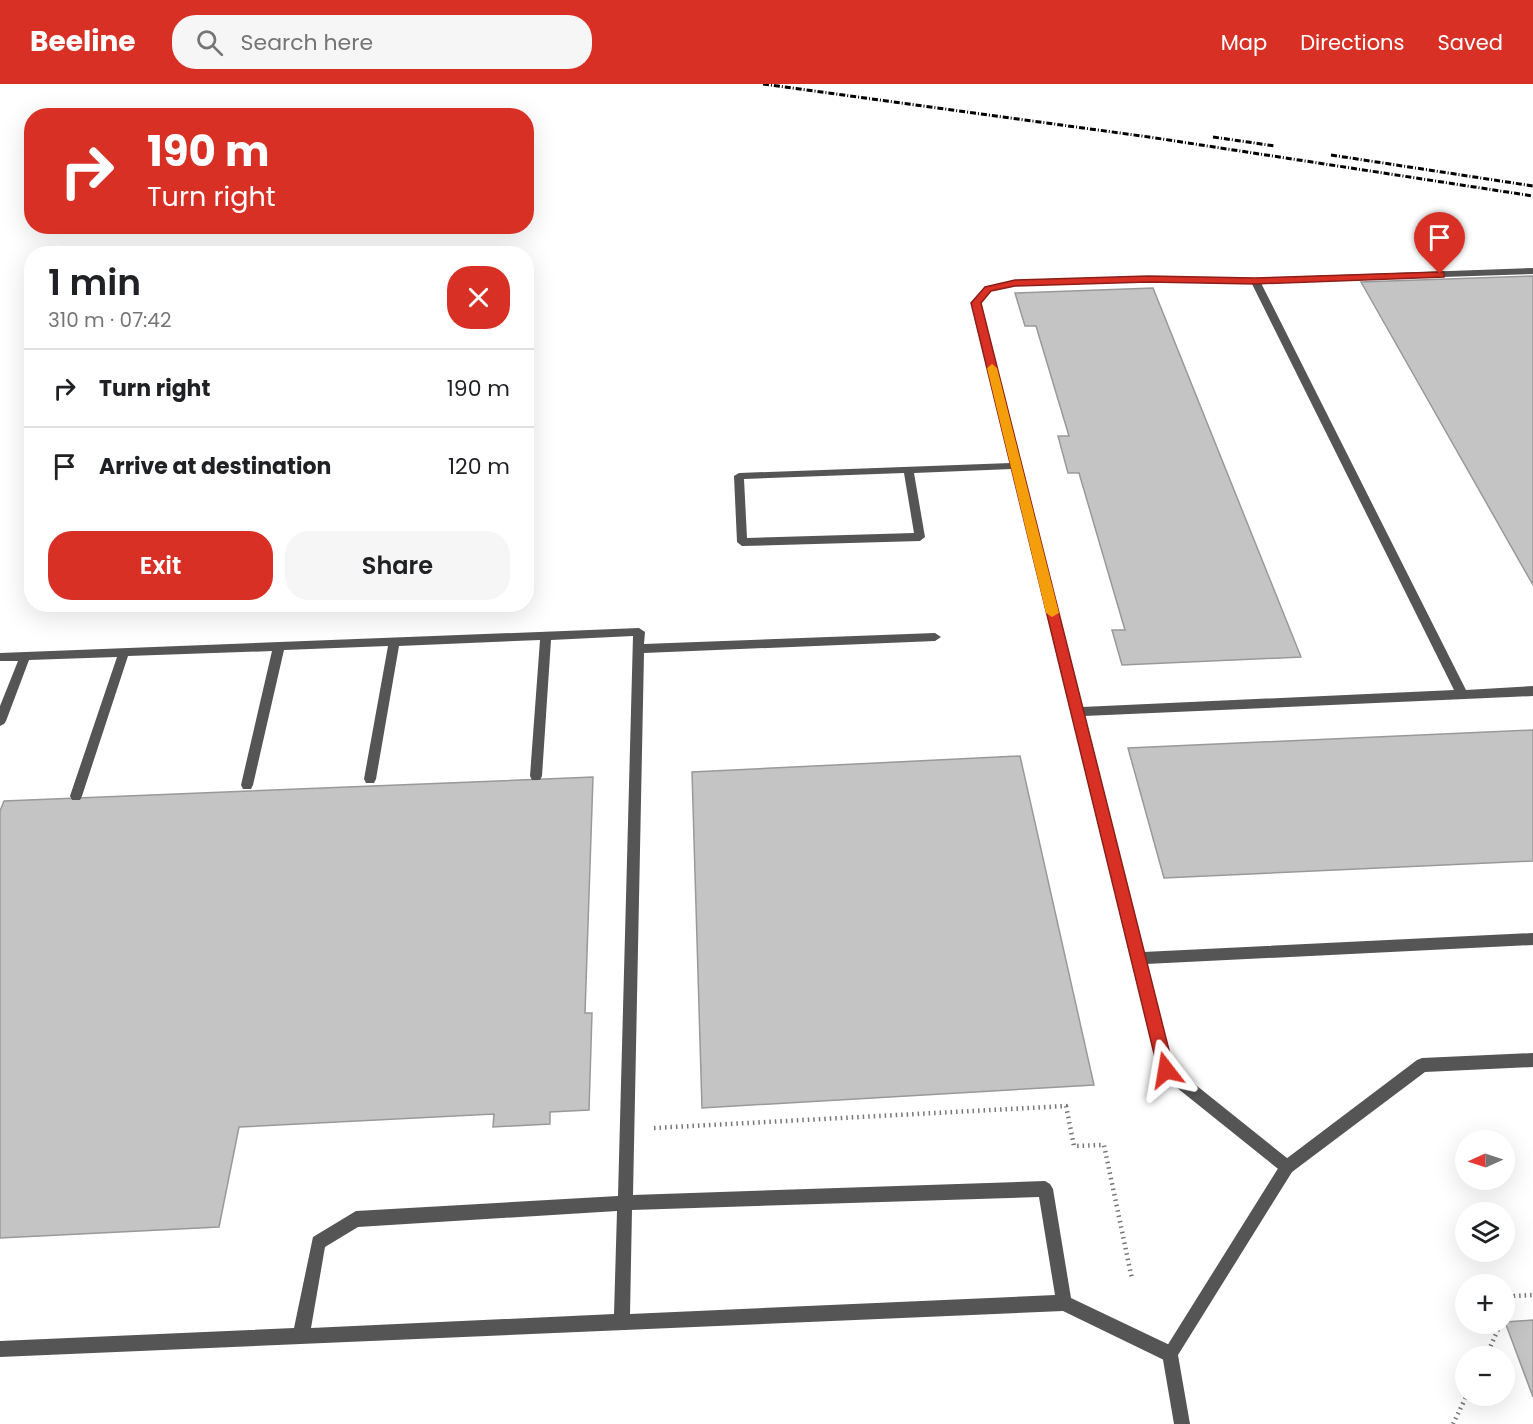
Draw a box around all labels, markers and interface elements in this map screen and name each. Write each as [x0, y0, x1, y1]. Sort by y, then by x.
search box [172, 15, 592, 69]
text: Beeline [30, 22, 136, 61]
icon: search [193, 26, 226, 59]
text: Search here [241, 27, 373, 58]
text: Map [1221, 28, 1267, 57]
text: Directions [1300, 28, 1404, 57]
text: Saved [1437, 28, 1503, 57]
text: 190 m [147, 122, 269, 181]
icon: right [48, 132, 126, 210]
text: Turn right [147, 178, 276, 215]
pin [1414, 212, 1465, 274]
icon: arrive [1423, 221, 1456, 254]
text: 1 min [48, 257, 141, 308]
button: close [447, 266, 510, 329]
text: 310 m · 07:42 [48, 306, 171, 334]
icon: right [48, 372, 81, 405]
text: Turn right [99, 373, 210, 404]
text: 190 m [447, 373, 510, 404]
icon: arrive [48, 450, 81, 483]
text: Arrive at destination [99, 451, 331, 482]
text: 120 m [448, 451, 510, 482]
button: Exit [48, 531, 273, 600]
button: Share [285, 531, 510, 600]
position arrow [1134, 1038, 1198, 1102]
north arrow [1455, 1130, 1515, 1190]
map controls [1455, 1130, 1515, 1406]
button: layers [1455, 1202, 1515, 1262]
button: + [1455, 1274, 1515, 1334]
button: − [1455, 1346, 1515, 1406]

